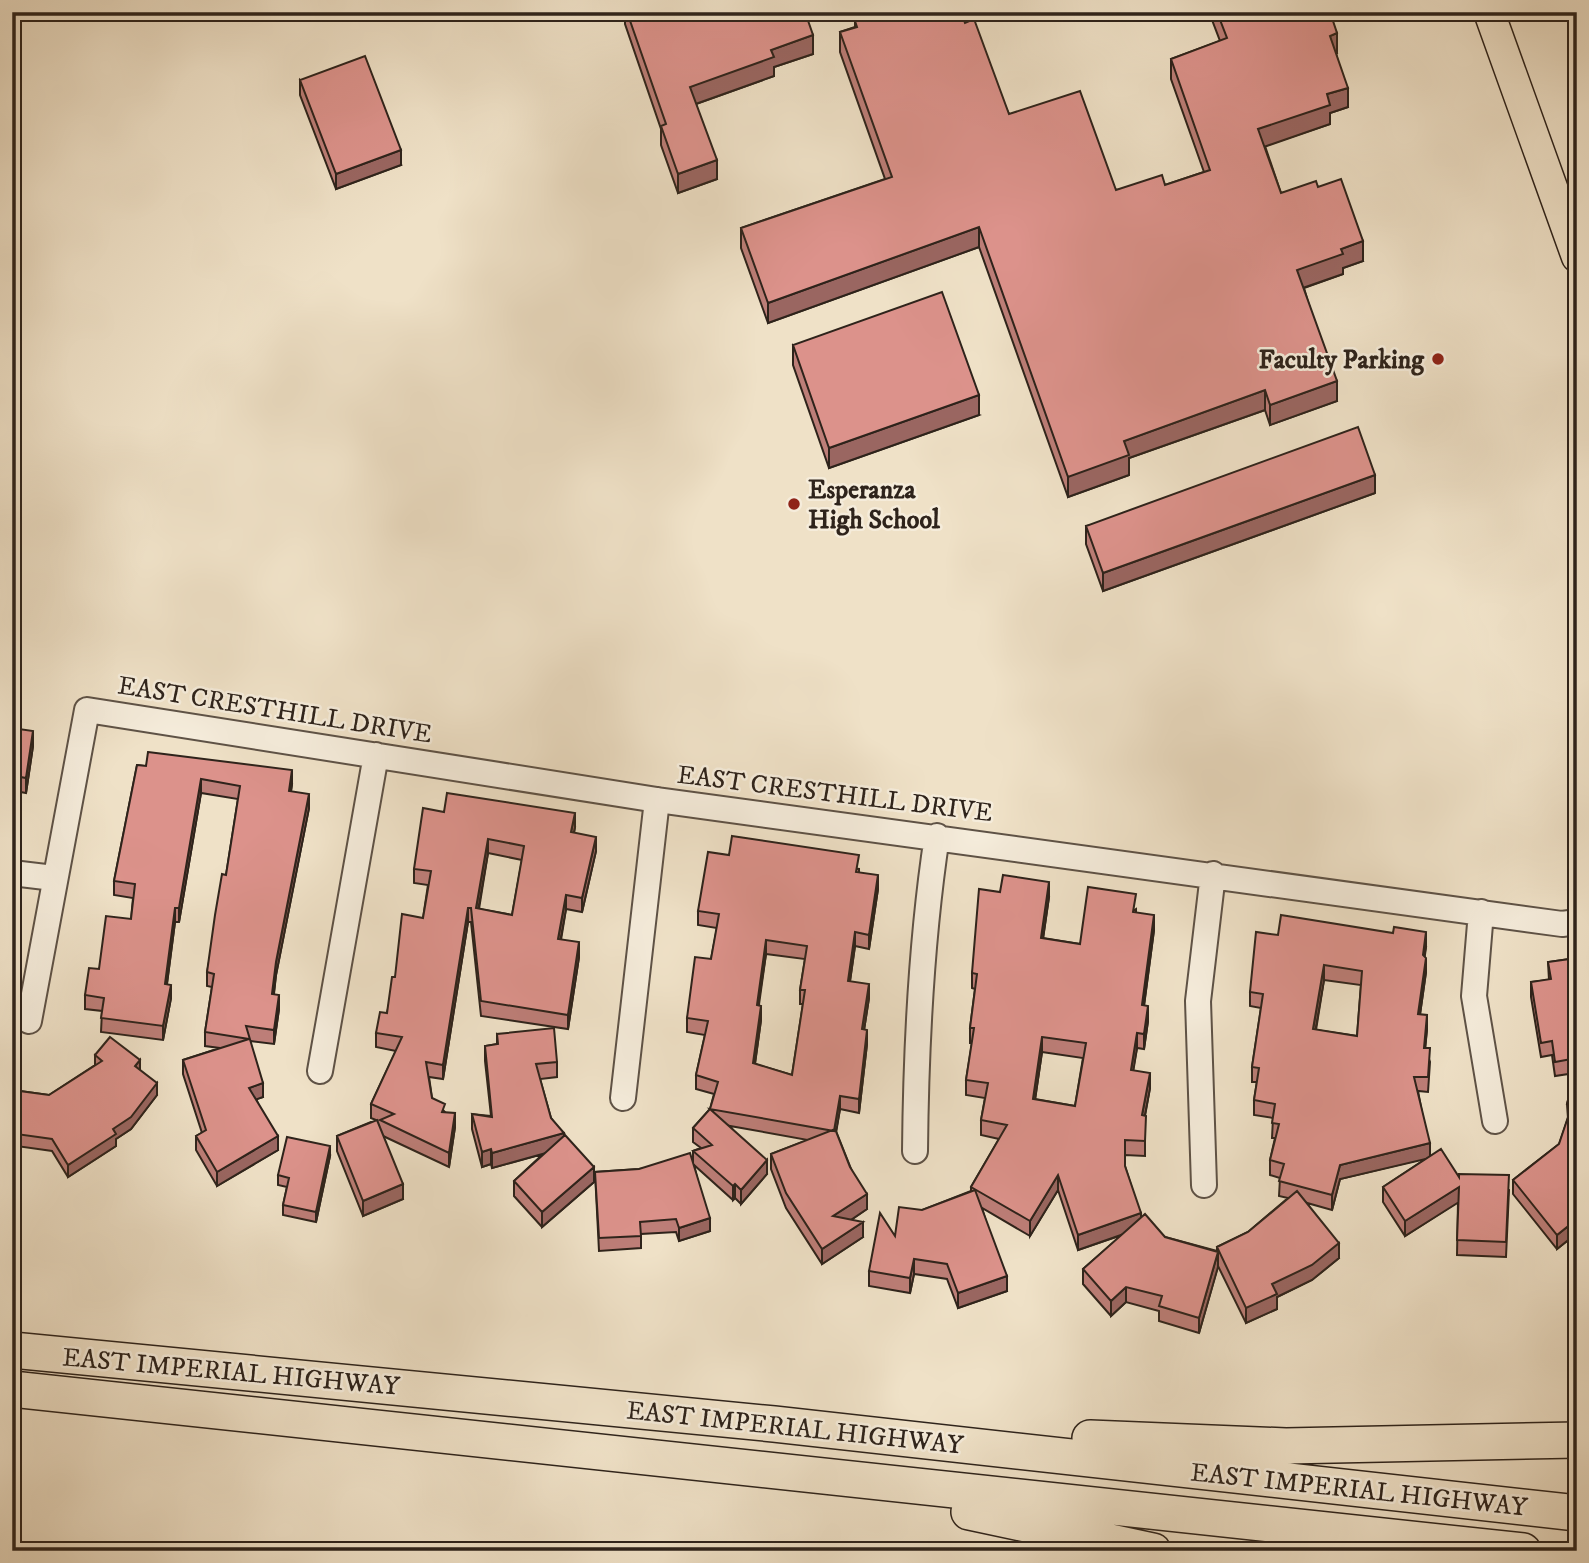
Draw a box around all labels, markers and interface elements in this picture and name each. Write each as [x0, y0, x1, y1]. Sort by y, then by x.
place label: Faculty Parking [1259, 344, 1425, 377]
marker: Faculty Parking [1430, 351, 1446, 367]
place label: Esperanza High School [808, 474, 941, 537]
marker: Esperanza High School [786, 496, 802, 512]
street label: EAST CRESTHILL DRIVE [115, 669, 434, 752]
street label: EAST CRESTHILL DRIVE [675, 759, 995, 830]
street label: EAST IMPERIAL HIGHWAY [61, 1341, 402, 1404]
street label: EAST IMPERIAL HIGHWAY [625, 1394, 965, 1463]
street label: EAST IMPERIAL HIGHWAY [1189, 1456, 1529, 1525]

